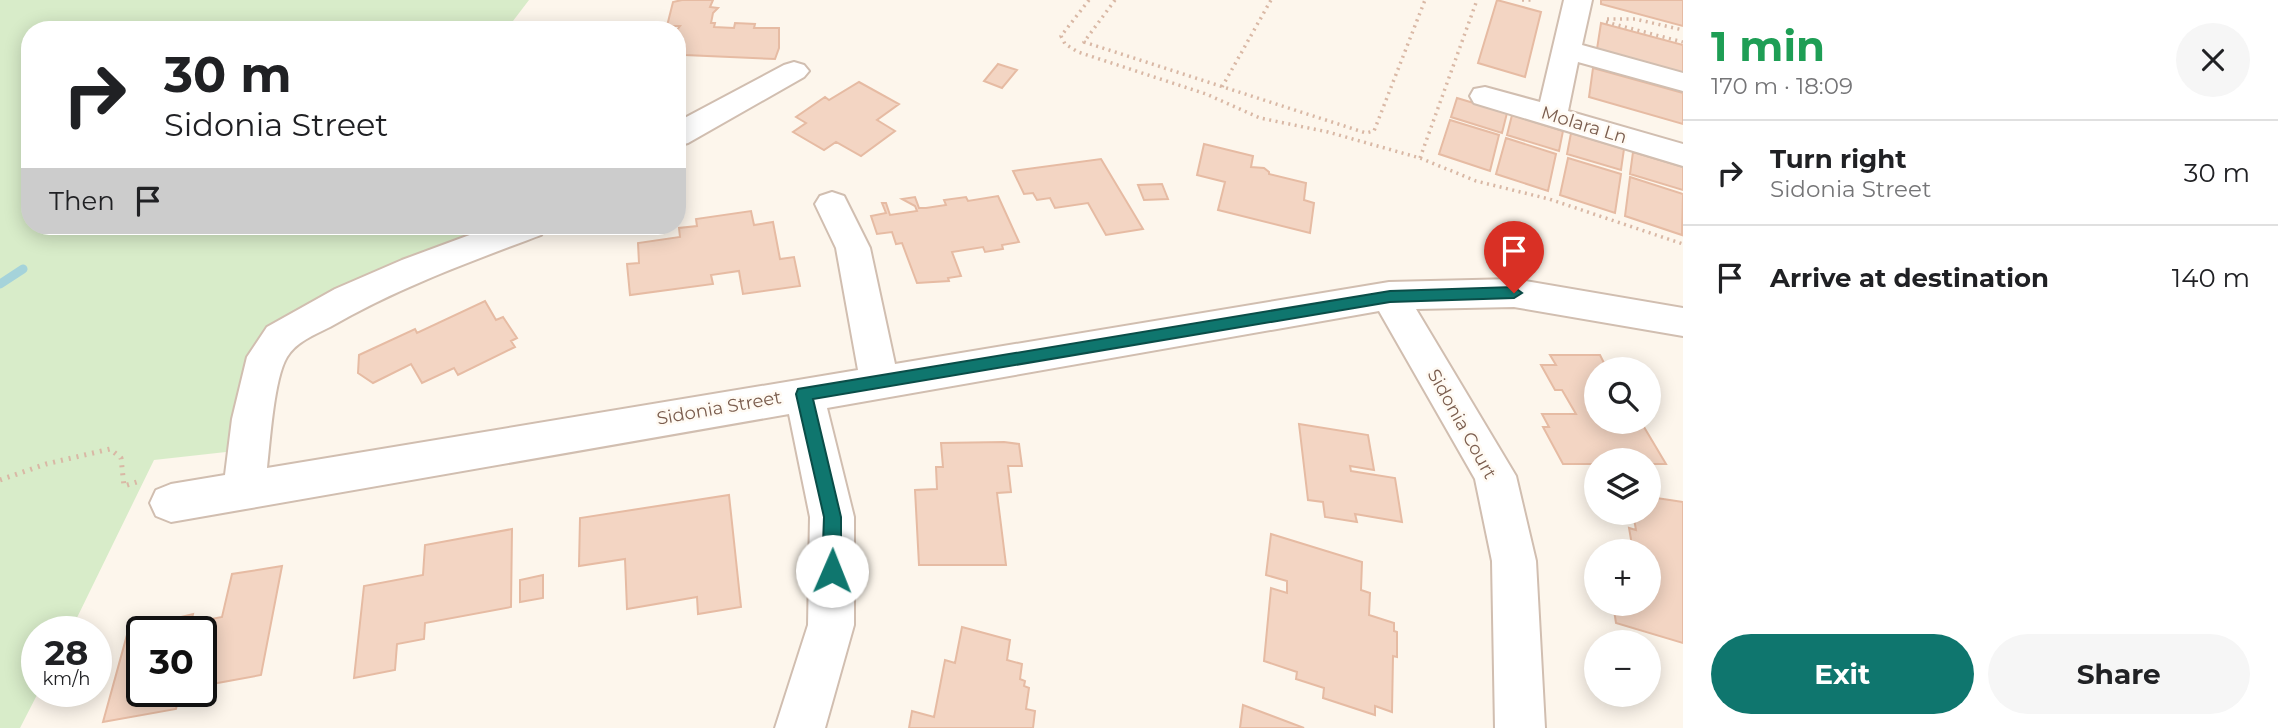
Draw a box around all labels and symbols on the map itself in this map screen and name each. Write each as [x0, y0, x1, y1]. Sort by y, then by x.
street label: Molara Ln [1538, 102, 1630, 148]
pin [1484, 221, 1544, 293]
street label: Sidonia Court [1423, 365, 1501, 483]
street label: Sidonia Street [655, 386, 783, 430]
position arrow [795, 534, 869, 608]
speed limit sign: 30 [126, 616, 217, 707]

